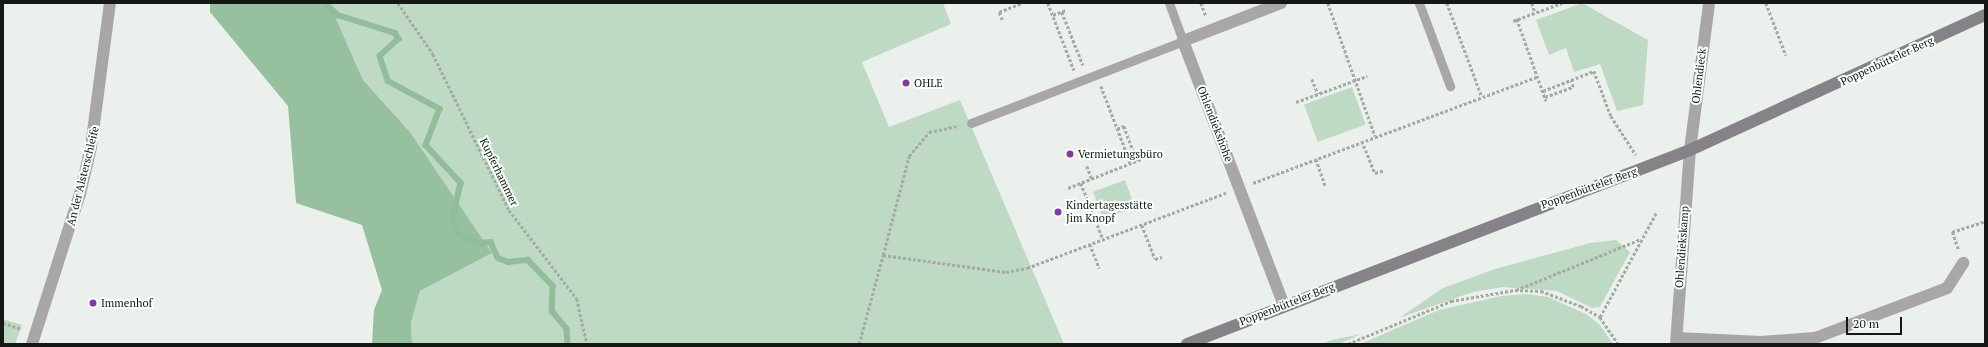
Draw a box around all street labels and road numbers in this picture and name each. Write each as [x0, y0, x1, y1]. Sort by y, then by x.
street label: Poppenbütteler Berg [1839, 34, 1935, 88]
street label: Ohlendieck [1689, 48, 1709, 104]
street label: Ohlendiekshöhe [1195, 84, 1235, 164]
street label: An der Alsterschleife [64, 125, 102, 227]
street label: Kupferhammer [477, 136, 521, 208]
street label: Poppenbütteler Berg [1539, 165, 1639, 211]
street label: Ohlendiekskamp [1673, 205, 1691, 289]
street label: Poppenbütteler Berg [1238, 280, 1336, 328]

